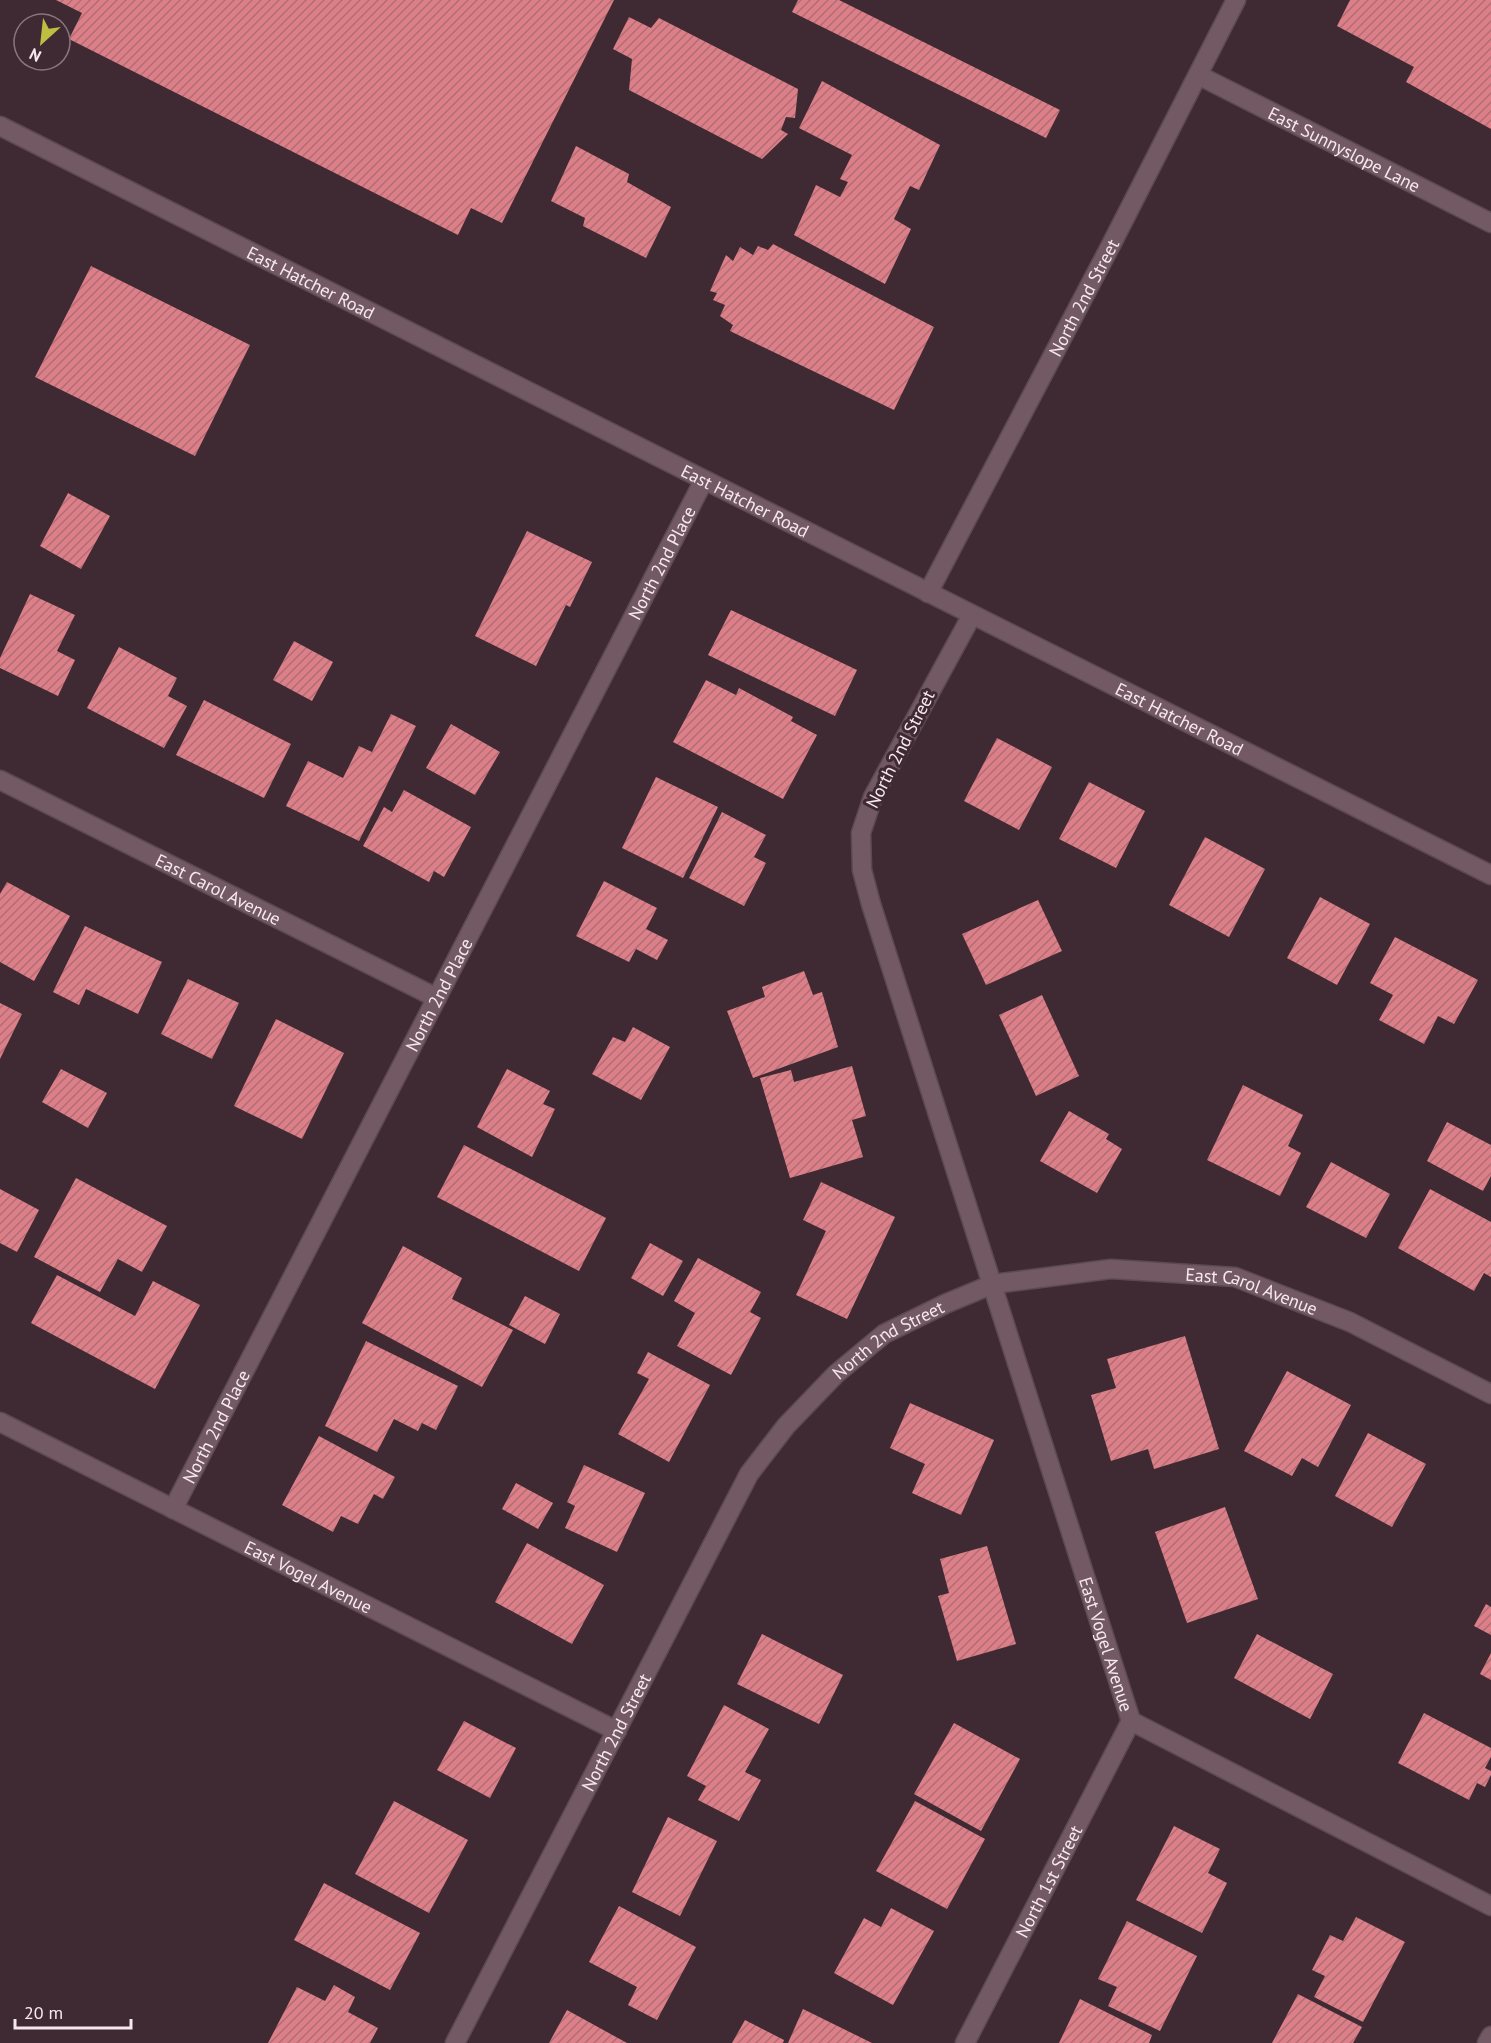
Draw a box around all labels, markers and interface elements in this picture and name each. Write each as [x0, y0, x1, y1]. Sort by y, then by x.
north arrow [12, 12, 72, 72]
text: N [26, 44, 44, 67]
street label: East Sunnyslope Lane [1264, 101, 1424, 197]
street label: North 2nd Street [1043, 235, 1124, 360]
street label: East Hatcher Road [243, 240, 379, 324]
street label: East Hatcher Road [677, 459, 813, 542]
street label: North 2nd Place [623, 502, 700, 623]
street label: East Hatcher Road [1112, 677, 1247, 760]
street label: North 2nd Street [860, 686, 940, 812]
street label: East Carol Avenue [152, 848, 285, 930]
street label: North 2nd Place [400, 934, 477, 1055]
street label: East Carol Avenue [1185, 1262, 1321, 1320]
street label: North 2nd Street [827, 1295, 947, 1384]
street label: North 2nd Place [177, 1366, 254, 1487]
street label: East Vogel Avenue [241, 1535, 376, 1618]
street label: East Vogel Avenue [1074, 1574, 1139, 1714]
street label: North 2nd Street [576, 1669, 656, 1795]
street label: North 1st Street [1010, 1821, 1087, 1941]
scale bar [15, 1992, 130, 2030]
text: 20 m [24, 2001, 63, 2024]

